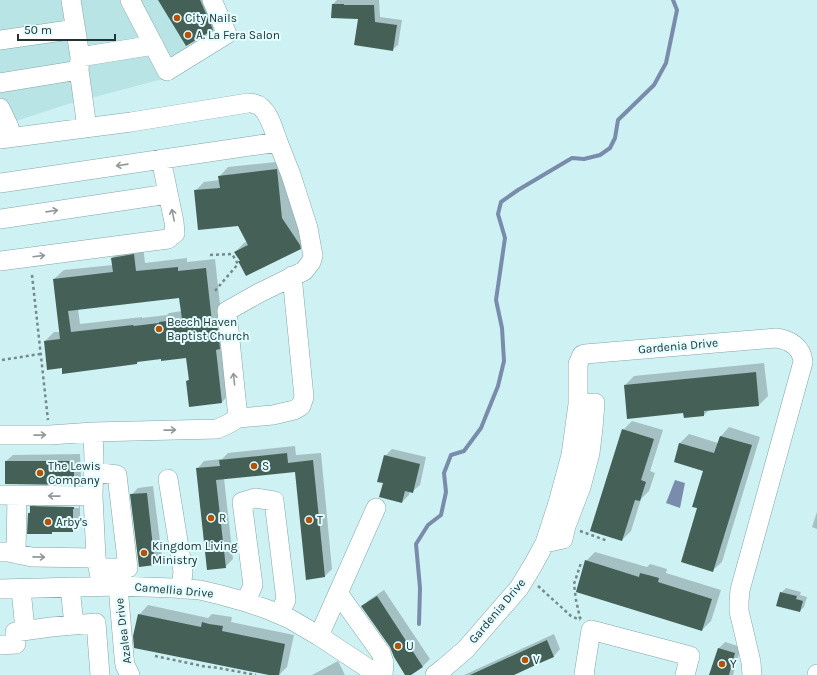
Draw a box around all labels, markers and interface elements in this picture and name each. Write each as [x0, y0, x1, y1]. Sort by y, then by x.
place label: City Nails [185, 11, 237, 25]
marker: City Nails [172, 13, 182, 23]
scale bar [18, 16, 115, 42]
text: 50 m [24, 23, 52, 37]
place label: A. La Fera Salon [196, 28, 280, 42]
marker: A. La Fera Salon [183, 30, 193, 40]
one-way arrow [116, 161, 129, 169]
one-way arrow [46, 207, 59, 215]
one-way arrow [168, 209, 176, 222]
one-way arrow [32, 252, 45, 260]
place label: Beech Haven Baptist Church [167, 315, 249, 343]
marker: Beech Haven Baptist Church [154, 324, 164, 334]
street label: Gardenia Drive [637, 336, 719, 356]
one-way arrow [231, 373, 238, 386]
one-way arrow [163, 426, 176, 434]
one-way arrow [33, 431, 46, 439]
place label: The Lewis Company [48, 459, 101, 487]
place label: S [262, 459, 269, 473]
marker: S [249, 461, 259, 471]
marker: The Lewis Company [35, 468, 45, 478]
one-way arrow [48, 492, 61, 499]
place label: R [219, 511, 226, 525]
marker: R [206, 513, 216, 523]
place label: T [317, 513, 323, 527]
place label: Arby's [56, 515, 88, 529]
marker: T [304, 515, 314, 525]
marker: Arby's [43, 517, 53, 527]
place label: Kingdom Living Ministry [152, 539, 238, 567]
marker: Kingdom Living Ministry [139, 548, 149, 558]
one-way arrow [32, 553, 45, 561]
street label: Gardenia Drive [466, 576, 528, 646]
street label: Camellia Drive [134, 580, 214, 600]
street label: Azalea Drive [112, 597, 134, 665]
place label: U [406, 639, 414, 653]
marker: U [393, 641, 403, 651]
place label: V [533, 653, 540, 667]
marker: V [520, 655, 530, 665]
place label: Y [730, 657, 737, 671]
marker: Y [717, 659, 727, 669]

